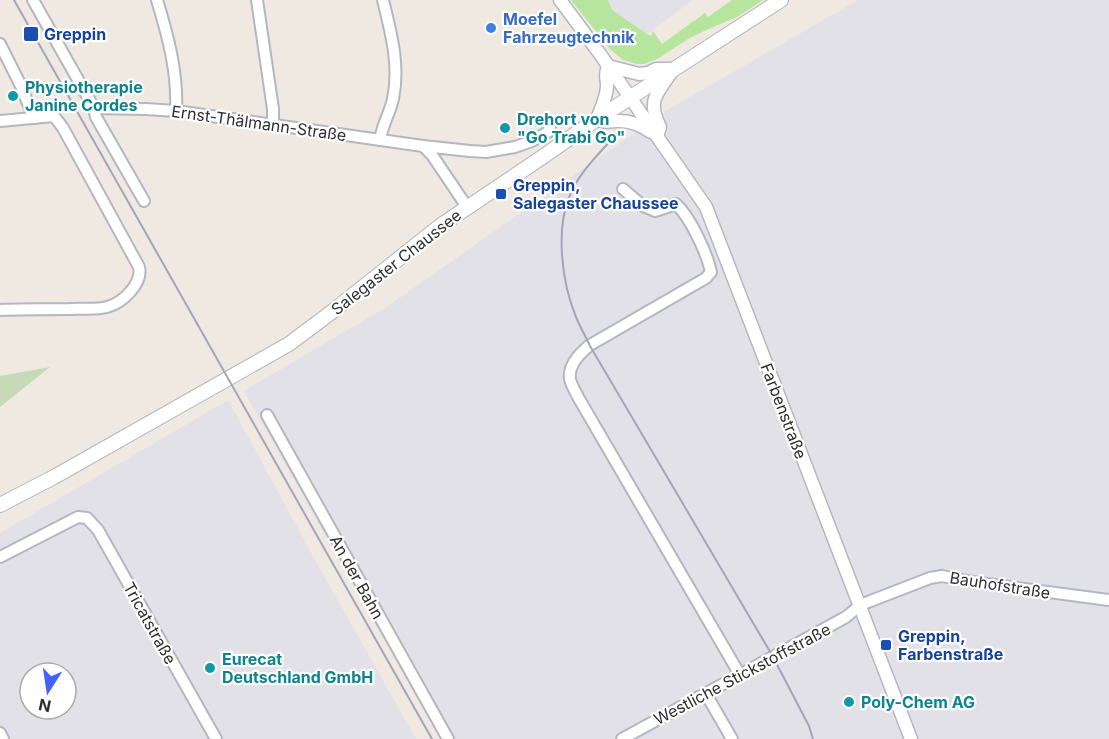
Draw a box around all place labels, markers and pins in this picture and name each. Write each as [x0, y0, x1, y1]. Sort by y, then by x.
place label: Moefel Fahrzeugtechnik [503, 9, 635, 47]
marker: Moefel Fahrzeugtechnik [484, 21, 498, 35]
place label: Greppin [44, 24, 106, 44]
marker: Greppin [22, 25, 40, 43]
place label: Physiotherapie Janine Cordes [25, 77, 143, 115]
marker: Physiotherapie Janine Cordes [6, 89, 20, 103]
place label: Drehort von "Go Trabi Go" [517, 109, 625, 147]
marker: Drehort von "Go Trabi Go" [498, 121, 512, 135]
place label: Greppin, Salegaster Chaussee [513, 175, 679, 213]
marker: Greppin, Salegaster Chaussee [494, 187, 508, 201]
place label: Greppin, Farbenstraße [898, 626, 1003, 664]
marker: Greppin, Farbenstraße [879, 638, 893, 652]
place label: Eurecat Deutschland GmbH [222, 649, 373, 687]
marker: Eurecat Deutschland GmbH [203, 661, 217, 675]
place label: Poly-Chem AG [861, 692, 975, 712]
marker: Poly-Chem AG [842, 695, 856, 709]

